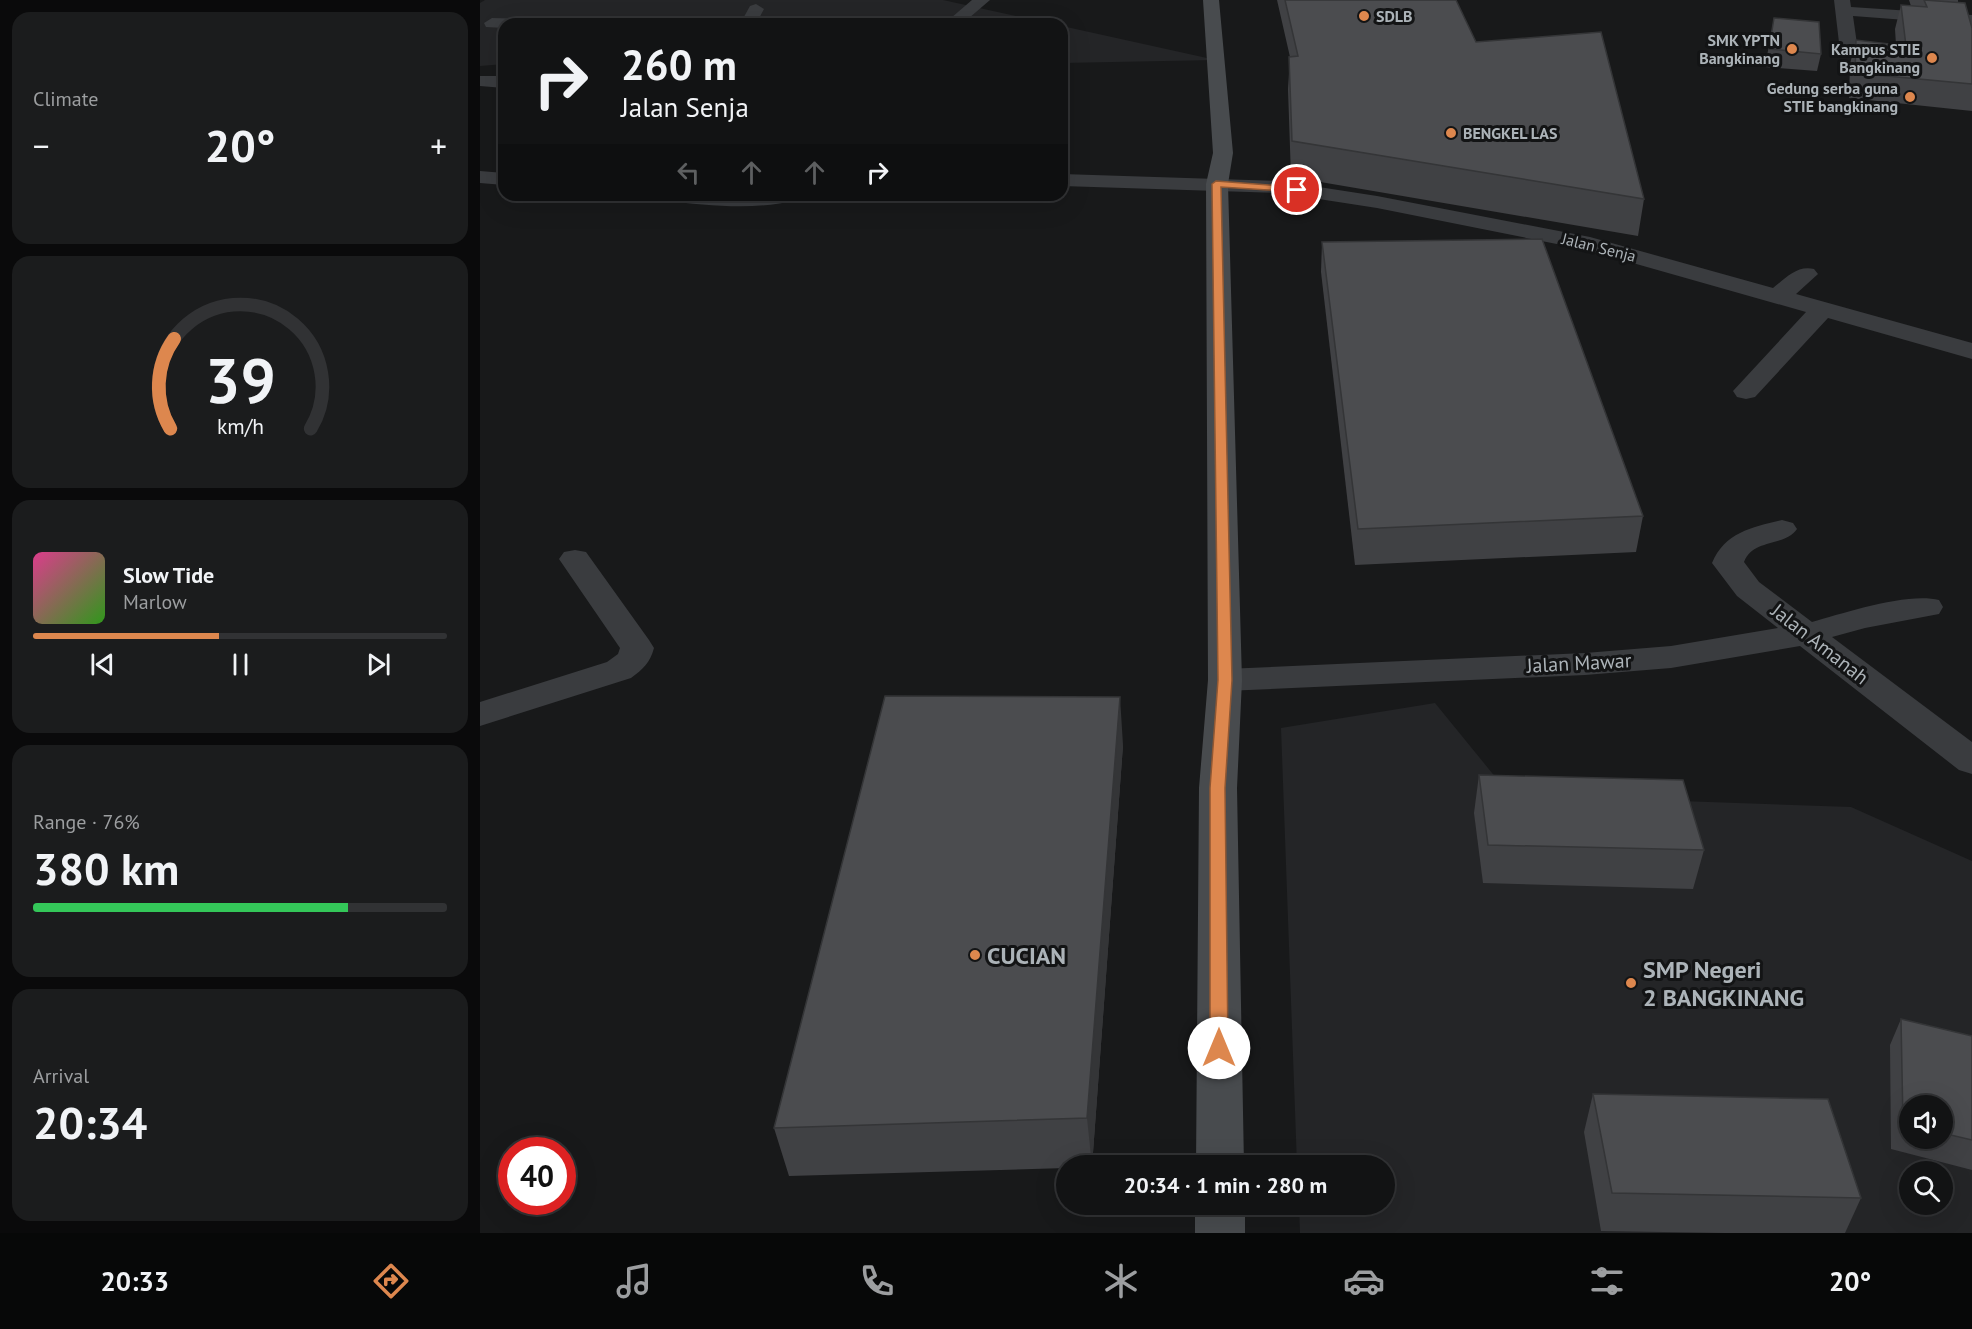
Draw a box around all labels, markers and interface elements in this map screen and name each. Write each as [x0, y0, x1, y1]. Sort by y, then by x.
place label: SDLB [1376, 6, 1413, 26]
marker: SDLB [1357, 9, 1371, 23]
place label: SMK YPTN Bangkinang [1699, 30, 1780, 68]
text: 260 m [621, 37, 737, 92]
place label: Kampus STIE Bangkinang [1831, 39, 1920, 77]
icon: right [522, 42, 600, 120]
marker: SMK YPTN Bangkinang [1785, 42, 1799, 56]
marker: Kampus STIE Bangkinang [1925, 51, 1939, 65]
place label: Gedung serba guna STIE bangkinang [1767, 78, 1898, 116]
text: Climate [33, 86, 99, 112]
text: Jalan Senja [621, 90, 749, 124]
marker: Gedung serba guna STIE bangkinang [1903, 90, 1917, 104]
text: 20° [205, 116, 275, 174]
place label: BENGKEL LAS [1463, 123, 1557, 143]
text: − [33, 124, 50, 167]
text: + [430, 124, 447, 167]
marker: BENGKEL LAS [1444, 126, 1458, 140]
icon: left [672, 156, 705, 189]
icon: ahead [735, 156, 768, 189]
icon: ahead [798, 156, 831, 189]
icon: right [861, 156, 894, 189]
pin [1271, 164, 1322, 215]
icon: arrive [1280, 173, 1313, 206]
street label: Jalan Senja [1559, 228, 1638, 266]
text: 39 [205, 339, 275, 420]
text: km/h [216, 413, 263, 441]
text: Slow Tide [123, 561, 214, 589]
text: Marlow [123, 589, 187, 615]
street label: Jalan Amanah [1765, 597, 1874, 690]
street label: Jalan Mawar [1525, 647, 1632, 679]
icon: previous [86, 648, 119, 681]
icon: pause [224, 648, 257, 681]
icon: next [362, 648, 395, 681]
text: Range · 76% [33, 809, 140, 835]
text: 380 km [33, 839, 179, 897]
place label: CUCIAN [987, 940, 1066, 971]
marker: CUCIAN [968, 948, 982, 962]
place label: SMP Negeri 2 BANGKINANG [1643, 954, 1804, 1013]
marker: SMP Negeri 2 BANGKINANG [1624, 976, 1638, 990]
position arrow [1187, 1016, 1251, 1080]
text: Arrival [33, 1063, 89, 1089]
text: 20:34 [33, 1093, 147, 1151]
map controls [1899, 1095, 1953, 1215]
button: sound [1899, 1095, 1953, 1149]
speed limit sign: 40 [498, 1137, 576, 1215]
button: search [1899, 1161, 1953, 1215]
text: 20:34 · 1 min · 280 m [1124, 1171, 1327, 1199]
icon: directions [370, 1260, 412, 1302]
icon: music [613, 1260, 655, 1302]
icon: phone [856, 1260, 898, 1302]
icon: climate [1100, 1260, 1142, 1302]
icon: car [1343, 1260, 1385, 1302]
icon: filters [1586, 1260, 1628, 1302]
text: 20:33 [101, 1264, 169, 1298]
text: 20° [1829, 1264, 1871, 1298]

